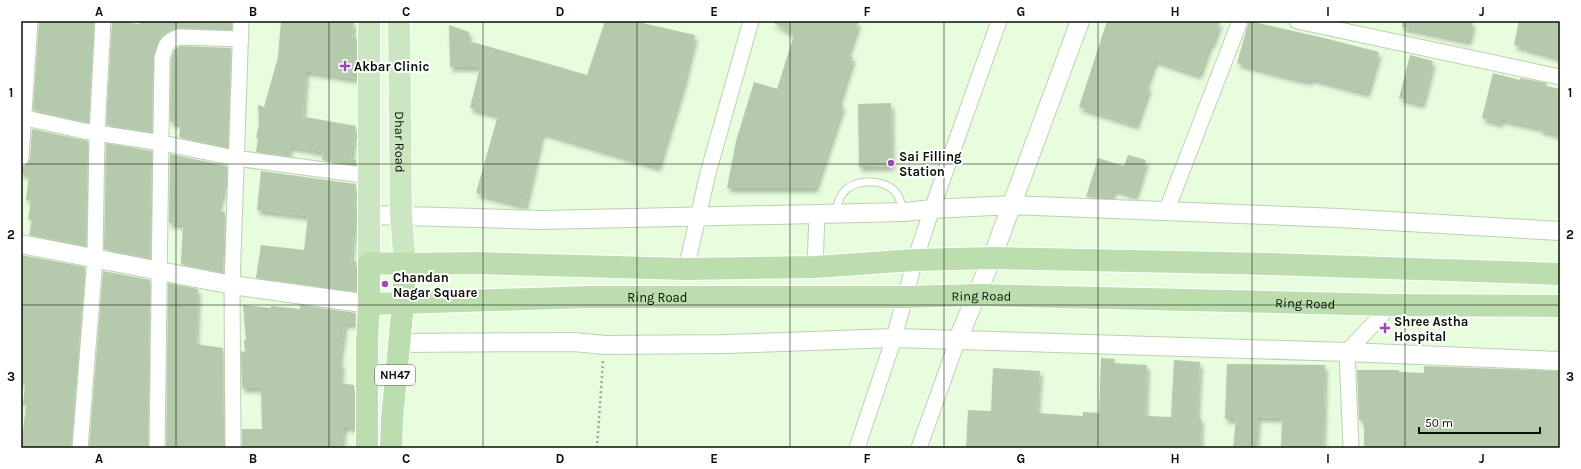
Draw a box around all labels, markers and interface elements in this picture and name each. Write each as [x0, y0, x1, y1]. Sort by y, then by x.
text: A [95, 4, 103, 19]
text: B [249, 4, 257, 19]
text: C [402, 4, 410, 19]
text: D [556, 4, 565, 19]
text: E [710, 4, 718, 19]
text: F [863, 4, 871, 19]
text: G [1017, 4, 1025, 19]
text: H [1170, 4, 1180, 19]
text: I [1326, 4, 1330, 19]
text: J [1479, 4, 1485, 19]
place label: Akbar Clinic [354, 59, 430, 74]
marker: Akbar Clinic [339, 60, 351, 72]
text: 1 [9, 85, 13, 100]
text: 1 [1568, 85, 1572, 100]
street label: Dhar Road [392, 111, 408, 173]
place label: Sai Filling Station [899, 149, 962, 179]
marker: Sai Filling Station [886, 158, 896, 168]
text: 2 [7, 227, 15, 242]
text: 2 [1566, 227, 1574, 242]
place label: Chandan Nagar Square [393, 270, 478, 301]
marker: Chandan Nagar Square [380, 279, 390, 289]
street label: Ring Road [951, 287, 1012, 303]
street label: Ring Road [627, 290, 687, 305]
street label: Ring Road [1275, 295, 1335, 311]
place label: Shree Astha Hospital [1394, 314, 1468, 344]
marker: Shree Astha Hospital [1379, 322, 1391, 334]
road number: NH47 [375, 365, 415, 385]
text: 3 [7, 369, 15, 384]
text: 3 [1566, 369, 1574, 384]
scale bar [1419, 409, 1540, 435]
text: 50 m [1425, 416, 1453, 430]
text: A [95, 451, 103, 466]
text: B [249, 451, 257, 466]
text: C [402, 451, 410, 466]
text: D [556, 451, 565, 466]
text: E [710, 451, 718, 466]
text: F [863, 451, 871, 466]
text: G [1017, 451, 1025, 466]
text: H [1170, 451, 1180, 466]
text: I [1326, 451, 1330, 466]
text: J [1479, 451, 1485, 466]

